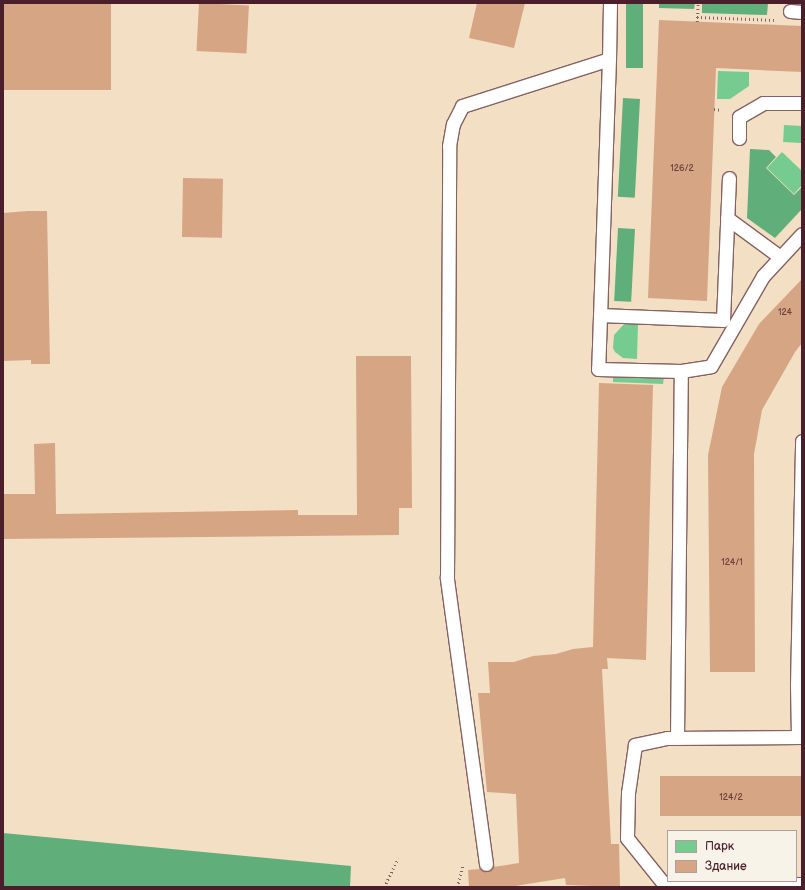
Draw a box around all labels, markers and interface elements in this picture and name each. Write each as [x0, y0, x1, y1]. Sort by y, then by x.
house number: 126/2 [670, 164, 694, 174]
house number: 124 [778, 308, 792, 318]
house number: 124/1 [721, 558, 743, 568]
house number: 124/2 [719, 793, 743, 803]
legend [667, 830, 797, 882]
text: Парк [705, 839, 734, 854]
text: Здание [705, 859, 747, 874]

